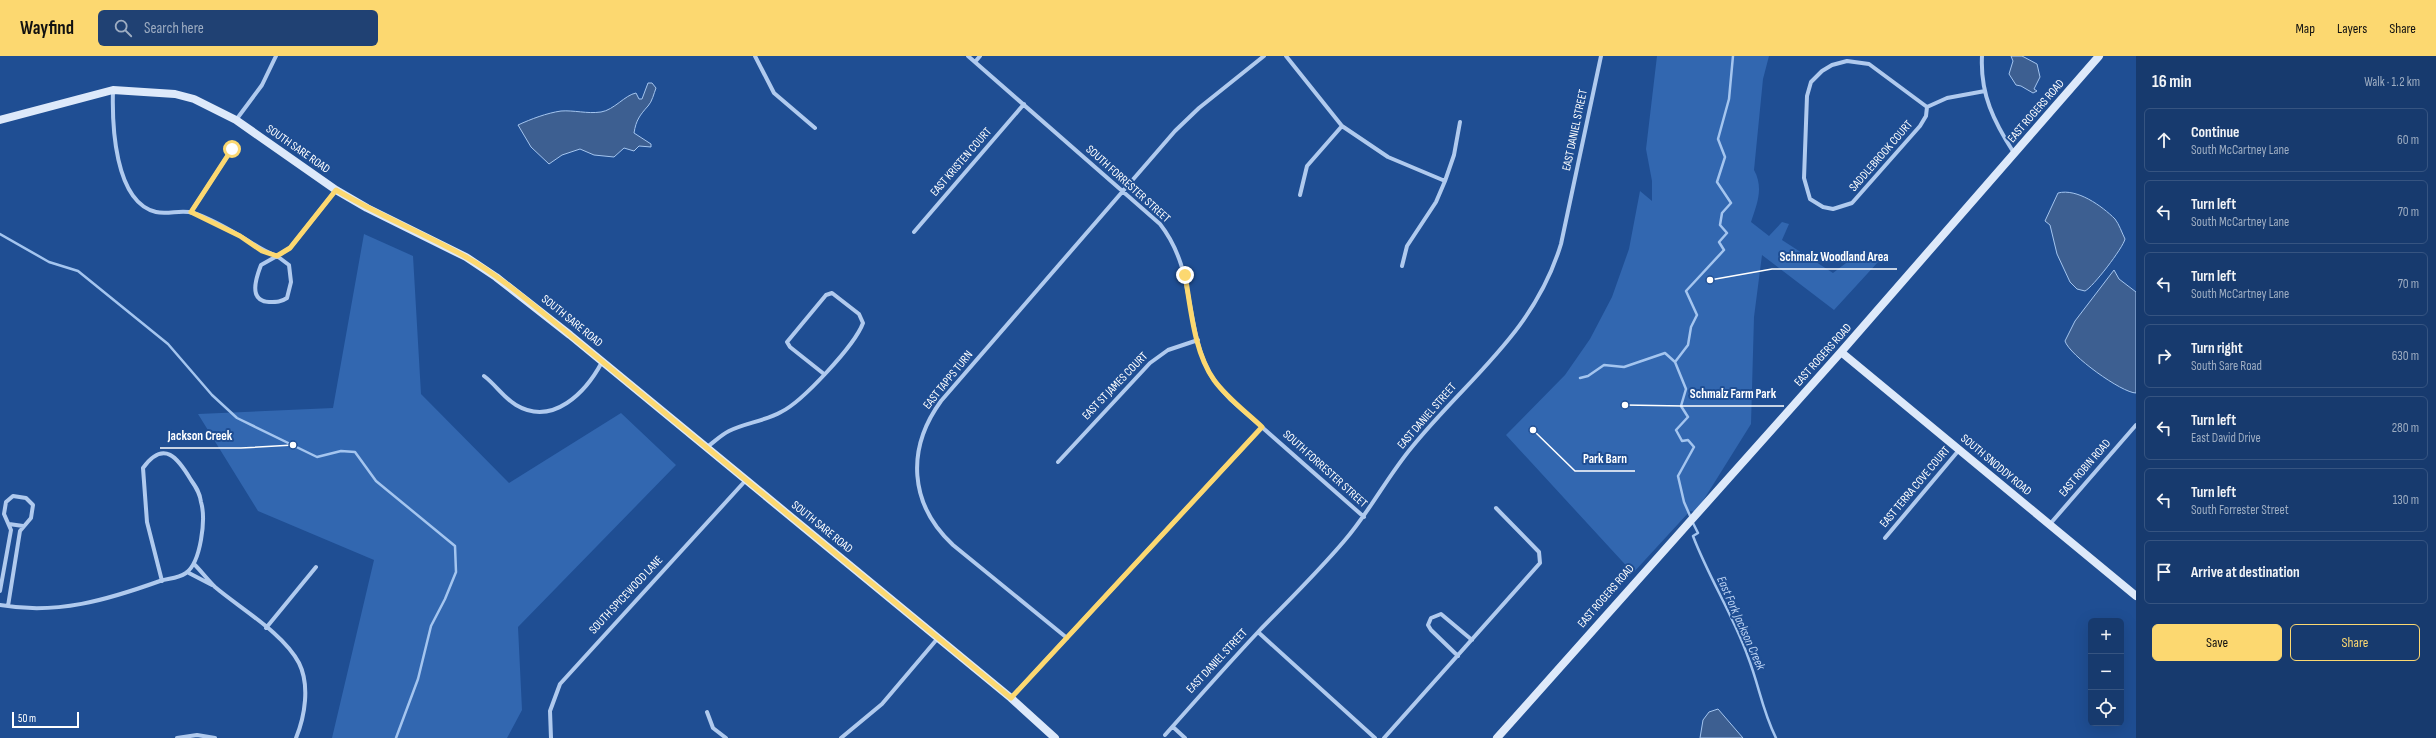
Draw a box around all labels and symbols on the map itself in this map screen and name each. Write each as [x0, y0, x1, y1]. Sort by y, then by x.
street label: EAST ROGERS ROAD [2004, 76, 2068, 146]
street label: EAST DANIEL STREET [1559, 88, 1591, 172]
street label: SADDLEBROOK COURT [1846, 117, 1916, 195]
street label: SOUTH SARE ROAD [263, 121, 333, 177]
street label: EAST KRISTEN COURT [927, 125, 995, 199]
route start [223, 140, 241, 158]
street label: SOUTH FORRESTER STREET [1083, 142, 1174, 226]
callout: Schmalz Woodland Area [1772, 244, 1897, 269]
text: Schmalz Woodland Area [1779, 249, 1889, 265]
route end [1176, 266, 1194, 284]
street label: SOUTH SARE ROAD [538, 292, 606, 350]
street label: EAST ROGERS ROAD [1791, 321, 1855, 389]
street label: EAST TAPPS TURN [920, 348, 976, 412]
street label: EAST ST JAMES COURT [1079, 349, 1151, 423]
street label: EAST DANIEL STREET [1394, 380, 1460, 452]
callout: Schmalz Farm Park [1682, 381, 1784, 406]
text: Schmalz Farm Park [1690, 386, 1777, 402]
callout: Jackson Creek [160, 423, 241, 448]
street label: SOUTH FORRESTER STREET [1280, 427, 1371, 511]
text: Jackson Creek [167, 428, 233, 444]
street label: SOUTH SNODDY ROAD [1958, 431, 2035, 499]
street label: EAST ROBIN ROAD [2056, 436, 2114, 500]
street label: EAST TERRA COVE COURT [1877, 443, 1953, 531]
callout: Park Barn [1575, 446, 1635, 471]
text: Park Barn [1583, 451, 1627, 467]
street label: SOUTH SARE ROAD [788, 498, 856, 556]
street label: SOUTH SPICEWOOD LANE [586, 553, 666, 637]
street label: EAST ROGERS ROAD [1574, 561, 1638, 631]
water label: East Fork Jackson Creek [1713, 574, 1769, 673]
street label: EAST DANIEL STREET [1183, 626, 1251, 696]
scale bar [12, 710, 79, 729]

